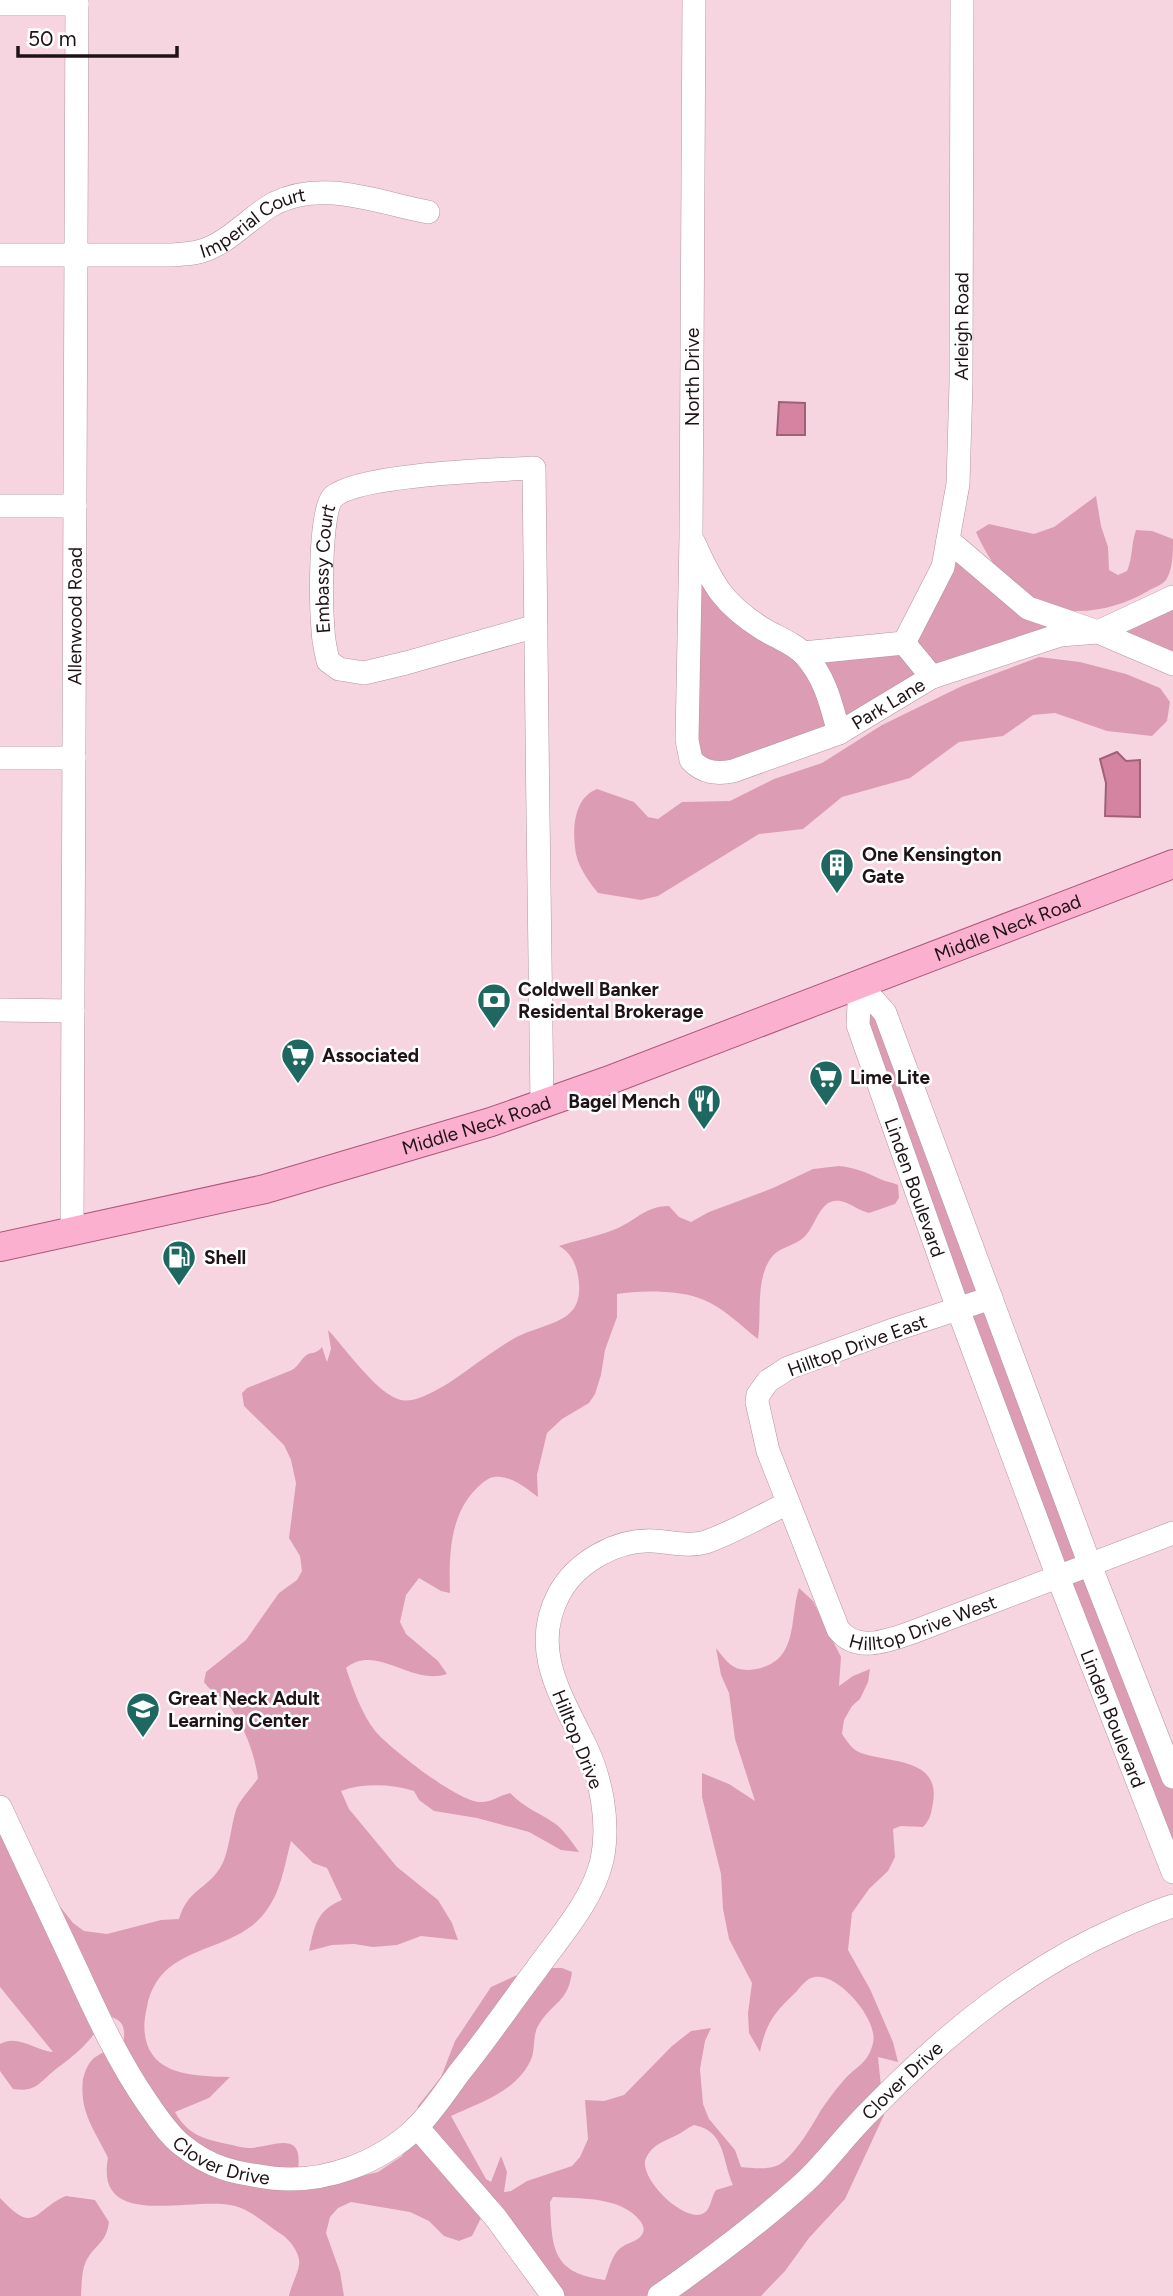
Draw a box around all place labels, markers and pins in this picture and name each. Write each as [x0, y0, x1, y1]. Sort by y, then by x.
place label: One Kensington Gate [862, 843, 1002, 888]
building icon: One Kensington Gate [818, 846, 856, 895]
place label: Coldwell Banker Residental Brokerage [518, 978, 704, 1023]
bank icon: Coldwell Banker Residental Brokerage [475, 981, 513, 1030]
supermarket icon: Associated [279, 1036, 317, 1085]
place label: Associated [322, 1044, 419, 1067]
supermarket icon: Lime Lite [807, 1058, 845, 1107]
place label: Lime Lite [850, 1066, 930, 1089]
restaurant icon: Bagel Mench [685, 1082, 723, 1131]
place label: Bagel Mench [568, 1090, 680, 1113]
fuel station icon: Shell [160, 1238, 198, 1287]
place label: Shell [204, 1246, 246, 1269]
place label: Great Neck Adult Learning Center [168, 1687, 321, 1732]
school or university icon: Great Neck Adult Learning Center [124, 1690, 162, 1739]

